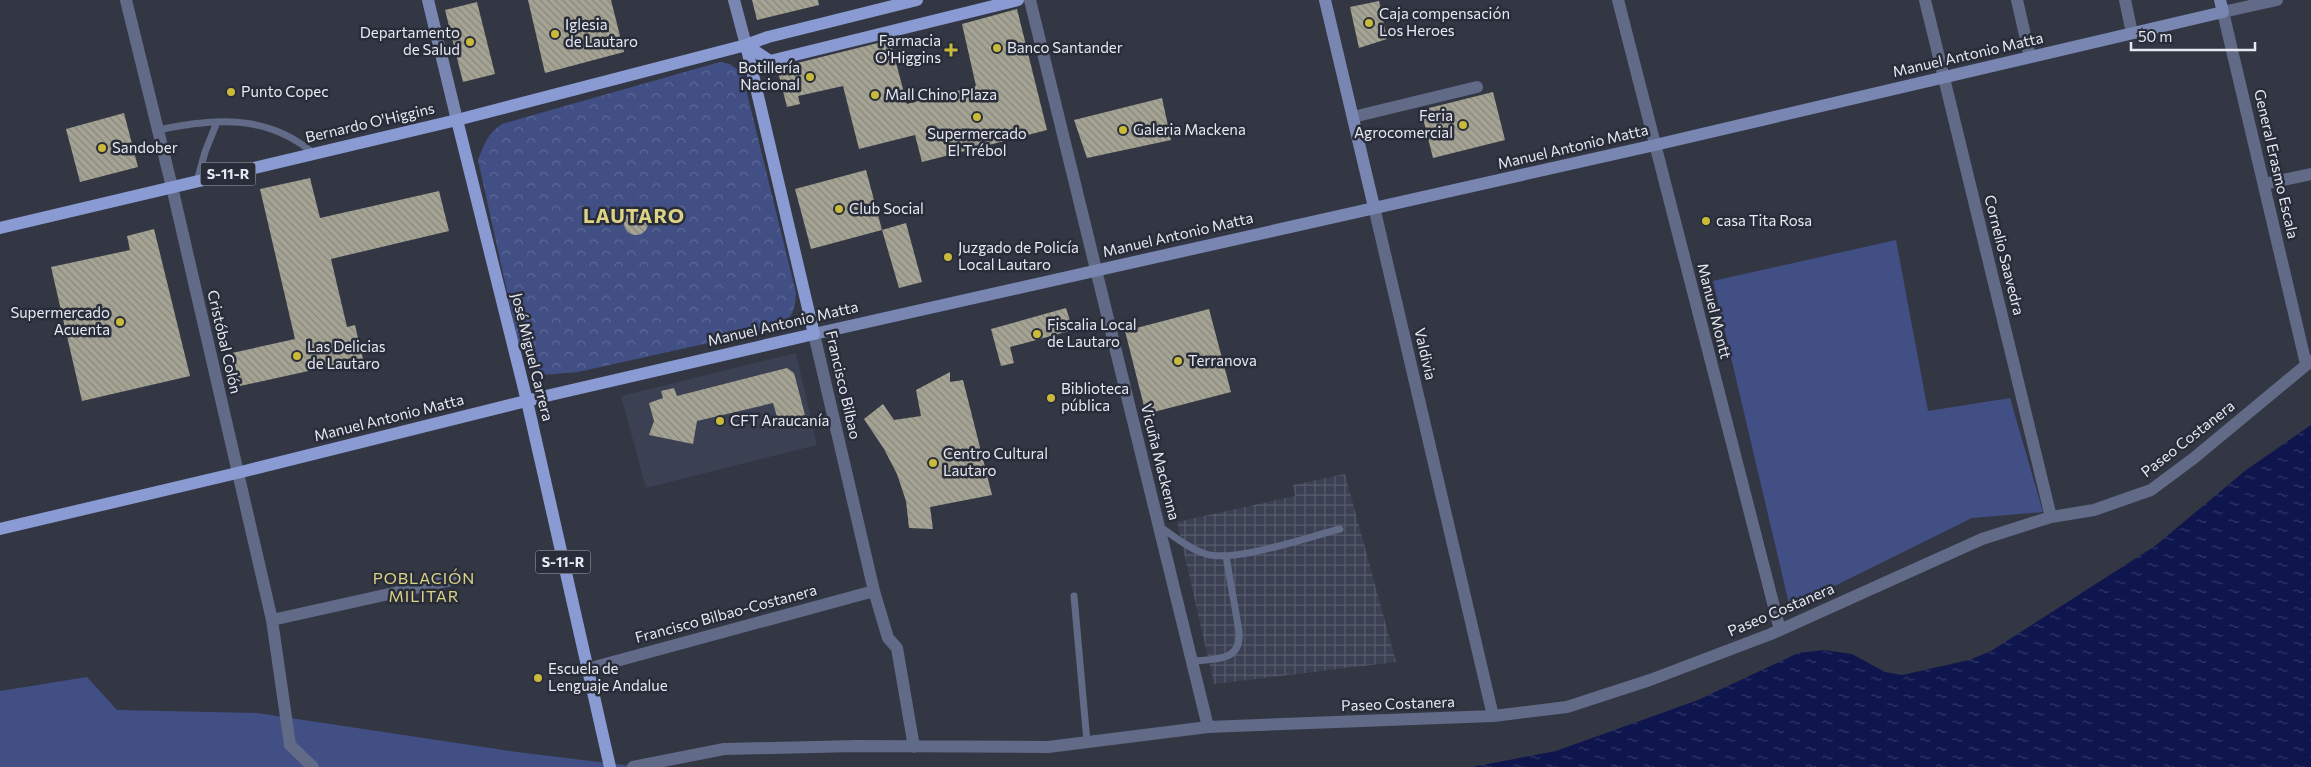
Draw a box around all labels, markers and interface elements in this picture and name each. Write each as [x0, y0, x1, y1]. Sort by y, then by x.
place label: Caja compensación Los Heroes [1379, 4, 1510, 39]
place label: Iglesia de Lautaro [565, 15, 638, 50]
marker: Caja compensación Los Heroes [1363, 17, 1375, 29]
scale bar [2131, 20, 2255, 52]
place label: Departamento de Salud [360, 23, 460, 58]
text: 50 m [2138, 27, 2172, 45]
marker: Iglesia de Lautaro [549, 28, 561, 40]
street label: Manuel Antonio Matta [1891, 28, 2045, 80]
place label: Farmacia O'Higgins [875, 31, 941, 66]
marker: Departamento de Salud [464, 36, 476, 48]
place label: Banco Santander [1007, 38, 1123, 56]
marker: Banco Santander [991, 42, 1003, 54]
marker: Farmacia O'Higgins [945, 44, 957, 56]
place label: Botillería Nacional [738, 58, 800, 93]
marker: Botillería Nacional [804, 71, 816, 83]
place label: Punto Copec [241, 82, 329, 100]
place label: Mall Chino Plaza [885, 85, 997, 103]
marker: Punto Copec [225, 86, 237, 98]
street label: General Erasmo Escala [2251, 87, 2303, 240]
marker: Mall Chino Plaza [869, 89, 881, 101]
street label: Bernardo O'Higgins [303, 98, 436, 146]
place label: Feria Agrocomercial [1354, 106, 1453, 141]
marker: Supermercado El Trébol [971, 111, 983, 123]
marker: Feria Agrocomercial [1457, 119, 1469, 131]
place label: Galeria Mackena [1133, 120, 1246, 138]
street label: Manuel Antonio Matta [1496, 120, 1650, 172]
place label: Supermercado El Trébol [927, 124, 1027, 159]
marker: Galeria Mackena [1117, 124, 1129, 136]
place label: Sandober [112, 138, 178, 156]
marker: Sandober [96, 142, 108, 154]
road number: S-11-R [200, 162, 256, 185]
street label: Cornelio Saavedra [1981, 193, 2029, 317]
place label: Club Social [849, 199, 924, 217]
district label: LAUTARO [583, 203, 685, 227]
marker: Club Social [833, 203, 845, 215]
street label: Manuel Antonio Matta [1101, 208, 1255, 260]
place label: casa Tita Rosa [1716, 211, 1812, 229]
marker: casa Tita Rosa [1700, 215, 1712, 227]
place label: Juzgado de Policía Local Lautaro [958, 238, 1079, 273]
marker: Juzgado de Policía Local Lautaro [942, 251, 954, 263]
street label: Manuel Montt [1694, 261, 1736, 360]
street label: Cristóbal Colón [204, 288, 246, 395]
street label: José Miguel Carrera [508, 291, 558, 423]
street label: Manuel Antonio Matta [706, 297, 860, 349]
place label: Supermercado Acuenta [10, 303, 110, 338]
place label: Fiscalia Local de Lautaro [1047, 315, 1137, 350]
marker: Supermercado Acuenta [114, 316, 126, 328]
street label: Valdivia [1411, 326, 1441, 382]
marker: Fiscalia Local de Lautaro [1031, 328, 1043, 340]
street label: Francisco Bilbao [823, 329, 865, 441]
place label: Las Delicias de Lautaro [307, 337, 386, 372]
marker: Las Delicias de Lautaro [291, 350, 303, 362]
place label: Terranova [1188, 351, 1257, 369]
marker: Terranova [1172, 355, 1184, 367]
place label: Biblioteca pública [1061, 379, 1129, 414]
street label: Manuel Antonio Matta [312, 390, 466, 444]
marker: Biblioteca pública [1045, 392, 1057, 404]
street label: Paseo Costanera [2137, 396, 2238, 480]
street label: Vicuña Mackenna [1138, 402, 1184, 522]
place label: CFT Araucanía [730, 411, 829, 429]
marker: CFT Araucanía [714, 415, 726, 427]
place label: Centro Cultural Lautaro [943, 444, 1048, 479]
marker: Centro Cultural Lautaro [927, 457, 939, 469]
road number: S-11-R [536, 550, 590, 574]
district label: POBLACIÓN MILITAR [373, 568, 475, 605]
street label: Paseo Costanera [1725, 579, 1837, 640]
street label: Francisco Bilbao-Costanera [633, 580, 819, 646]
place label: Escuela de Lenguaje Andalue [548, 659, 668, 694]
marker: Escuela de Lenguaje Andalue [532, 672, 544, 684]
street label: Paseo Costanera [1341, 692, 1455, 714]

